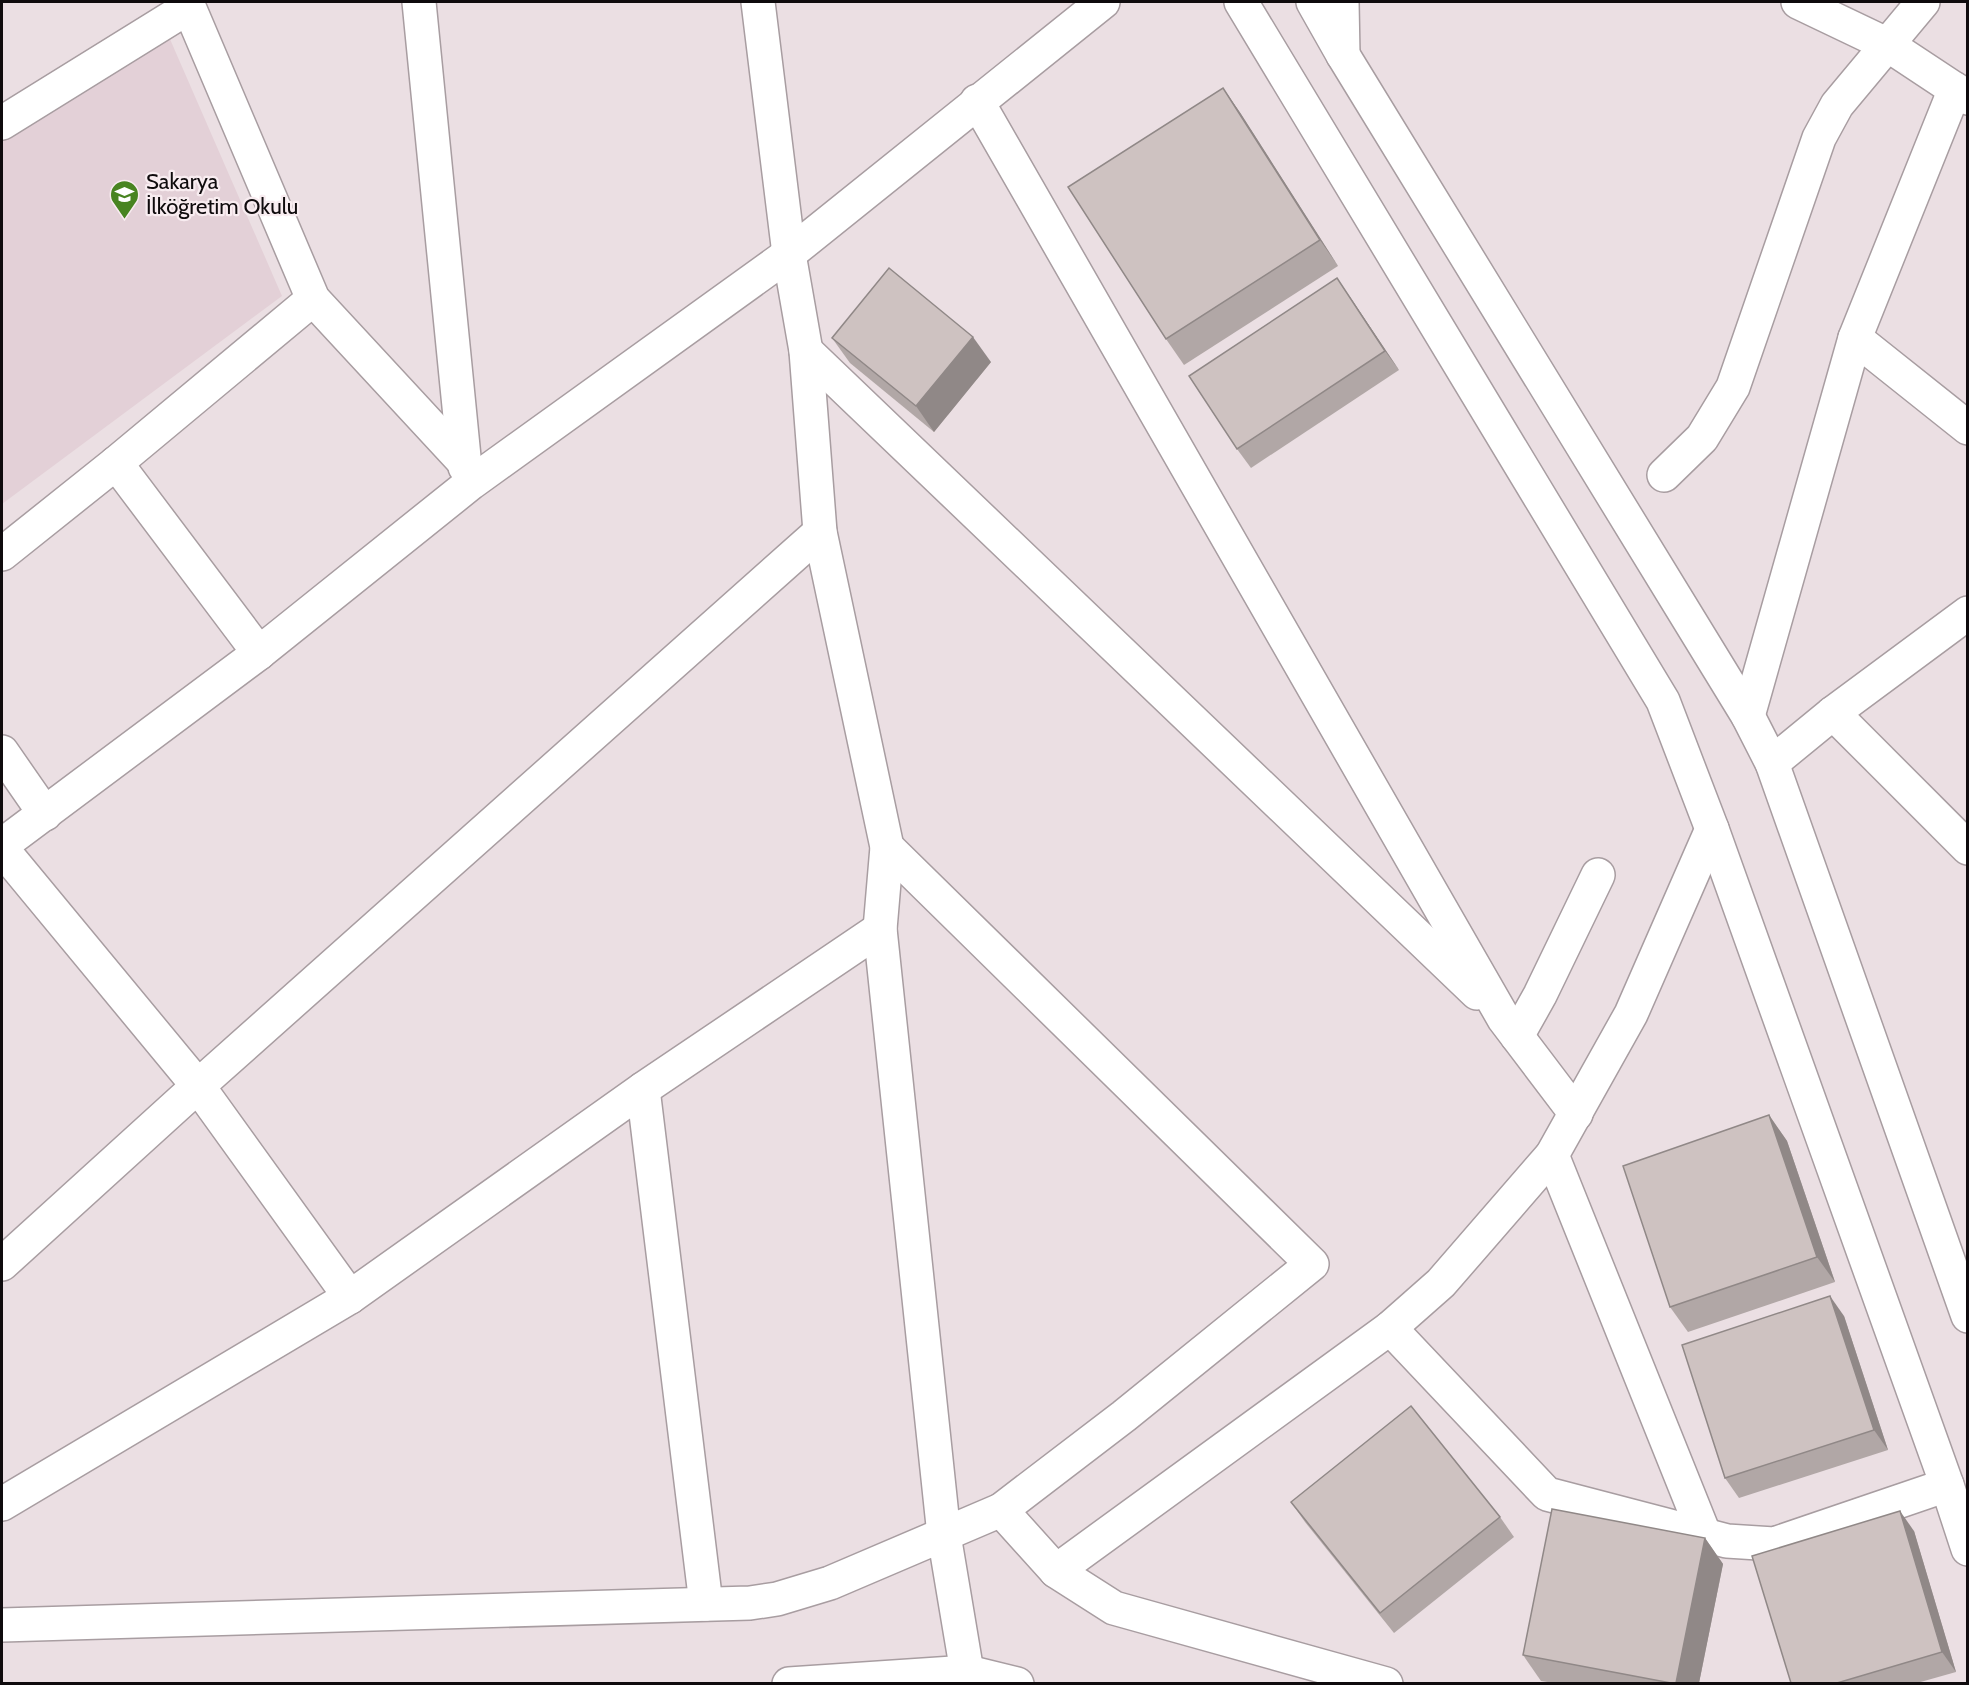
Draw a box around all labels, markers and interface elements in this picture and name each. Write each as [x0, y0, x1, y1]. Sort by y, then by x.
place label: Sakarya İlköğretim Okulu [146, 168, 298, 220]
school or university icon: Sakarya İlköğretim Okulu [109, 178, 141, 220]

